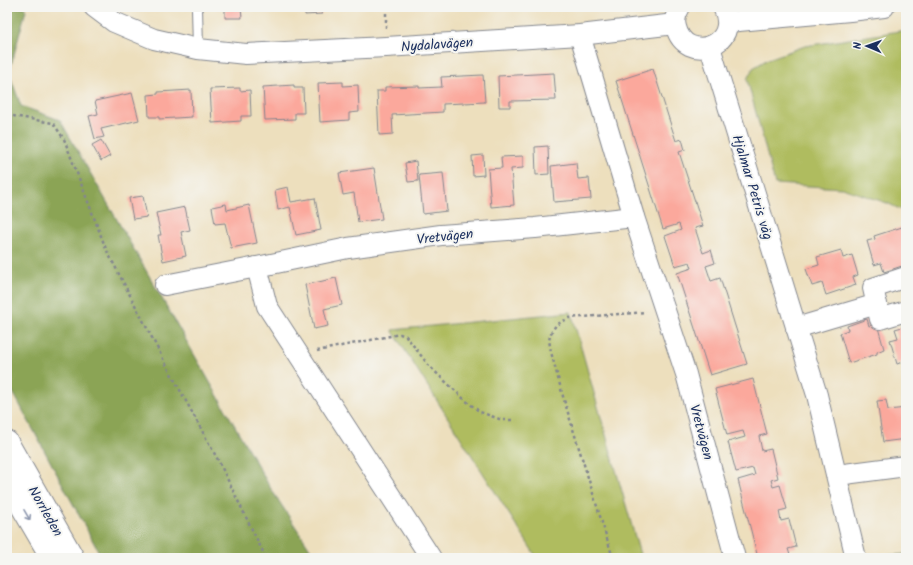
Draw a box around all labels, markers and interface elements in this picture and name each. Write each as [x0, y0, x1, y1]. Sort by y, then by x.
north arrow [847, 26, 887, 66]
street label: Nydalavägen [400, 31, 474, 59]
text: N [849, 42, 867, 49]
street label: Hjalmar Petris väg [726, 132, 778, 243]
street label: Vretvägen [416, 223, 474, 251]
street label: Vretvägen [683, 402, 719, 463]
street label: Norrleden [22, 482, 69, 541]
one-way arrow [23, 508, 31, 520]

